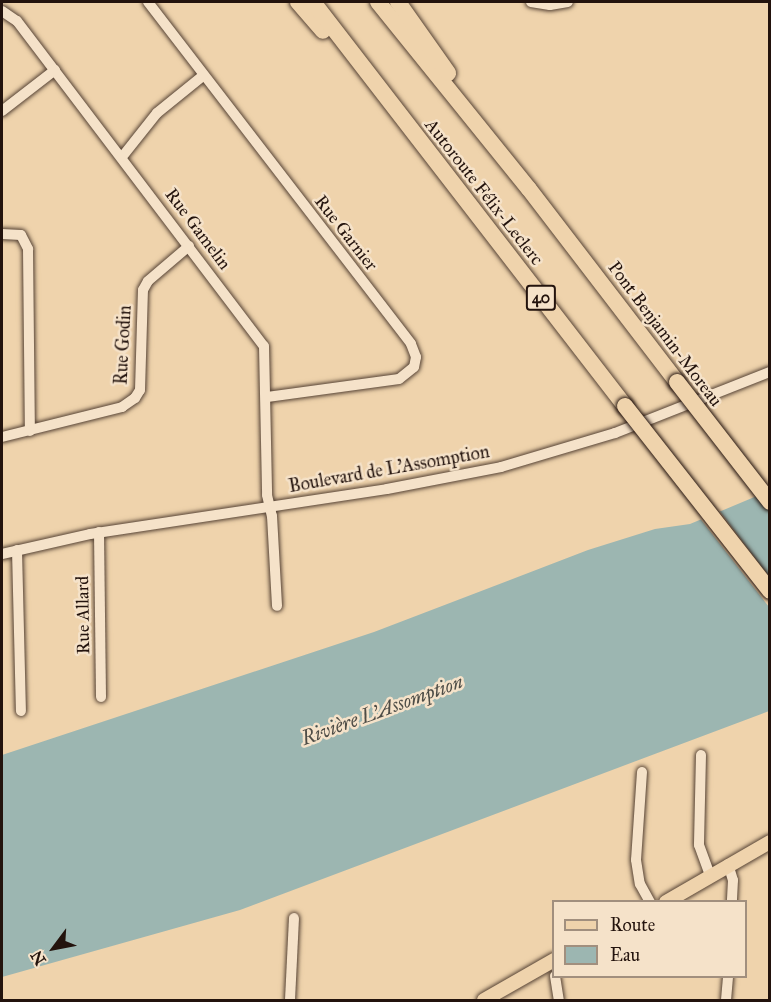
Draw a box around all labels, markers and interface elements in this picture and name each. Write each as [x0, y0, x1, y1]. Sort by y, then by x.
street label: Autoroute Félix-Leclerc [420, 115, 548, 269]
street label: Rue Gamelin [160, 184, 236, 274]
street label: Rue Garnier [310, 191, 382, 275]
street label: Pont Benjamin-Moreau [603, 257, 727, 411]
road number: 40 [524, 285, 558, 311]
street label: Rue Godin [110, 305, 136, 385]
street label: Boulevard de L'Assomption [287, 441, 491, 497]
street label: Rue Allard [72, 575, 94, 655]
water label: Rivière L'Assomption [298, 670, 466, 750]
legend [552, 900, 747, 978]
text: Route [610, 914, 655, 936]
north arrow [24, 918, 84, 978]
text: Eau [610, 944, 640, 966]
text: N [27, 947, 50, 969]

